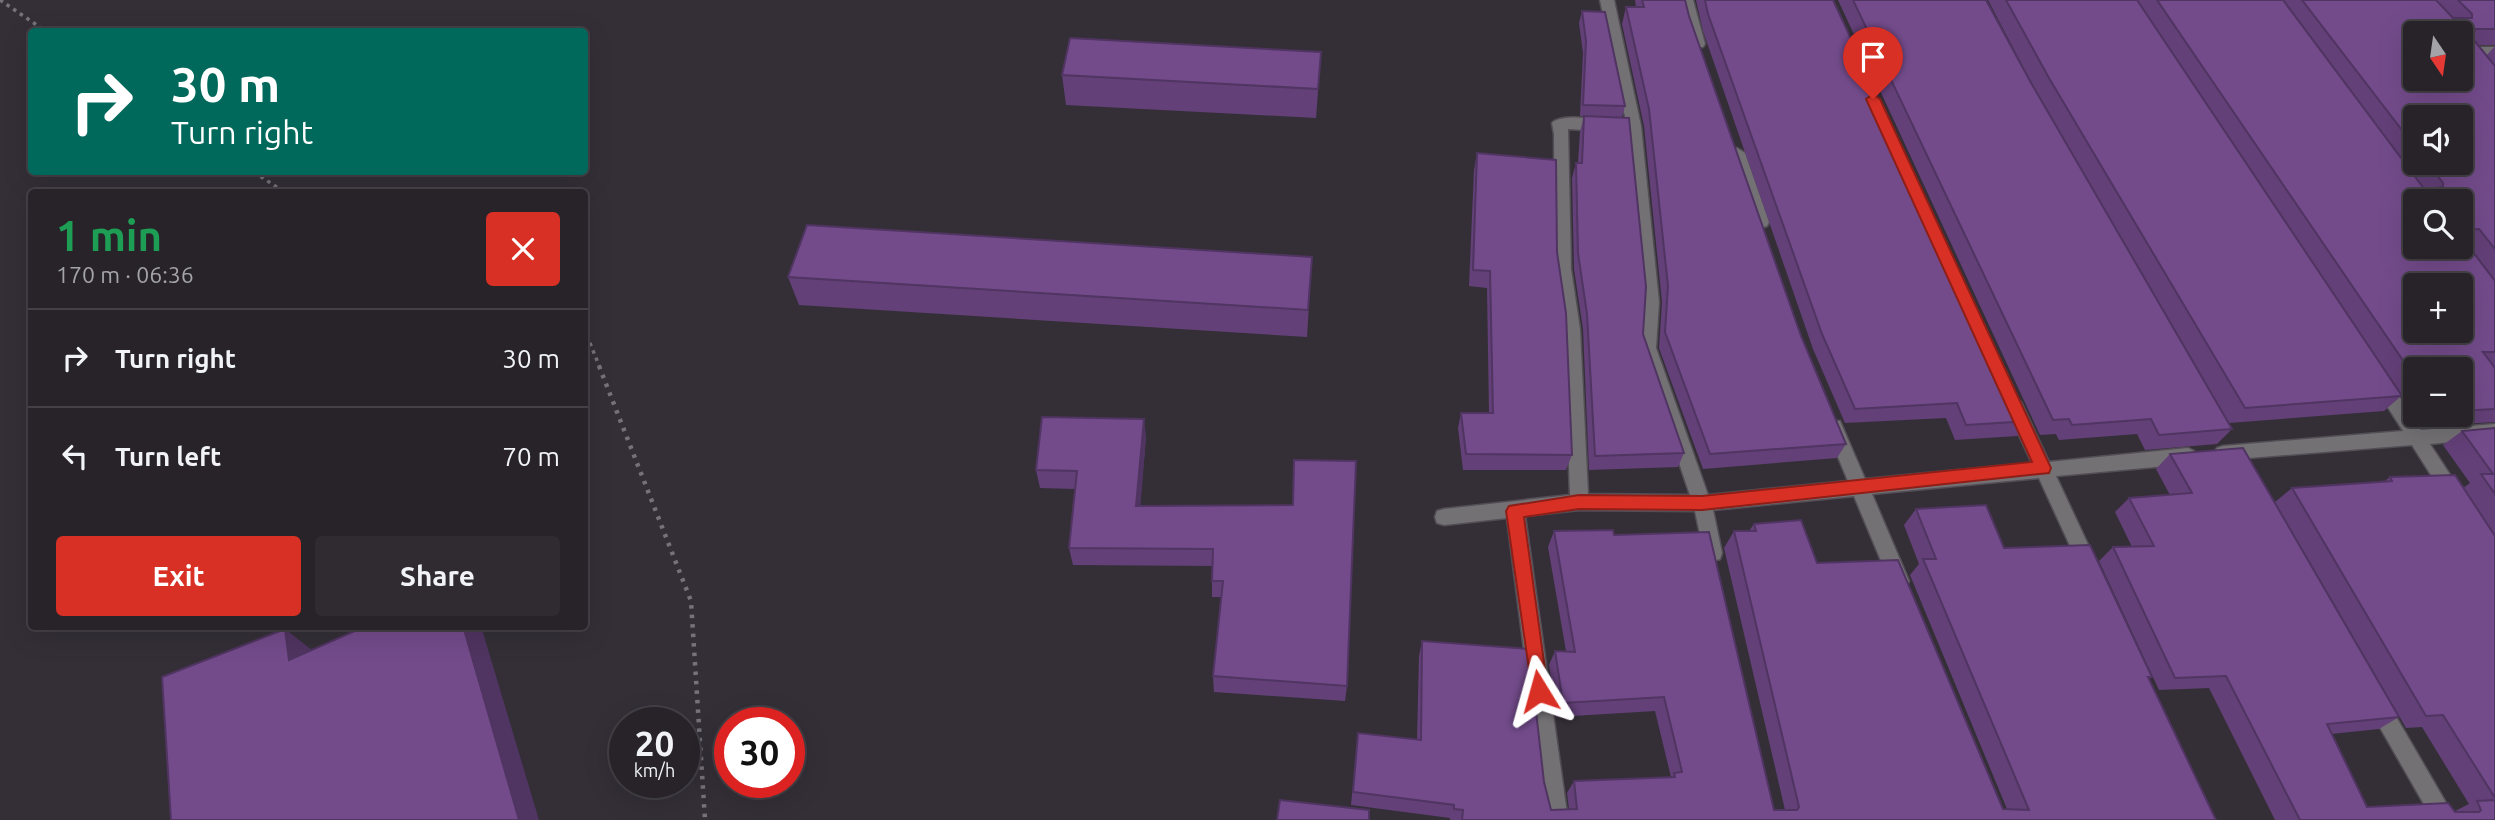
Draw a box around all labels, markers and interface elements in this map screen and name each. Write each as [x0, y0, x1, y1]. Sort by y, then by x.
north arrow [2403, 21, 2473, 91]
map controls [2403, 21, 2473, 427]
pin [1843, 27, 1903, 99]
icon: arrive [1854, 38, 1892, 76]
icon: right [56, 56, 147, 147]
text: 30 m [171, 56, 280, 111]
button: sound [2403, 105, 2473, 175]
text: Turn right [171, 114, 313, 150]
button: search [2403, 189, 2473, 259]
text: 1 min [56, 212, 162, 259]
button: close [486, 212, 560, 286]
text: 170 m · 06:36 [56, 262, 194, 287]
button: + [2403, 273, 2473, 343]
icon: right [56, 339, 94, 377]
text: Turn right [115, 344, 236, 373]
text: 30 m [502, 344, 560, 373]
button: − [2403, 357, 2473, 427]
icon: left [56, 437, 94, 475]
text: Turn left [115, 442, 221, 471]
text: 70 m [502, 442, 560, 471]
button: Exit [56, 536, 301, 616]
button: Share [315, 536, 560, 616]
position arrow [1502, 654, 1576, 728]
speed limit sign: 30 [714, 707, 805, 798]
text: 20 [635, 723, 674, 763]
text: km/h [634, 760, 675, 780]

